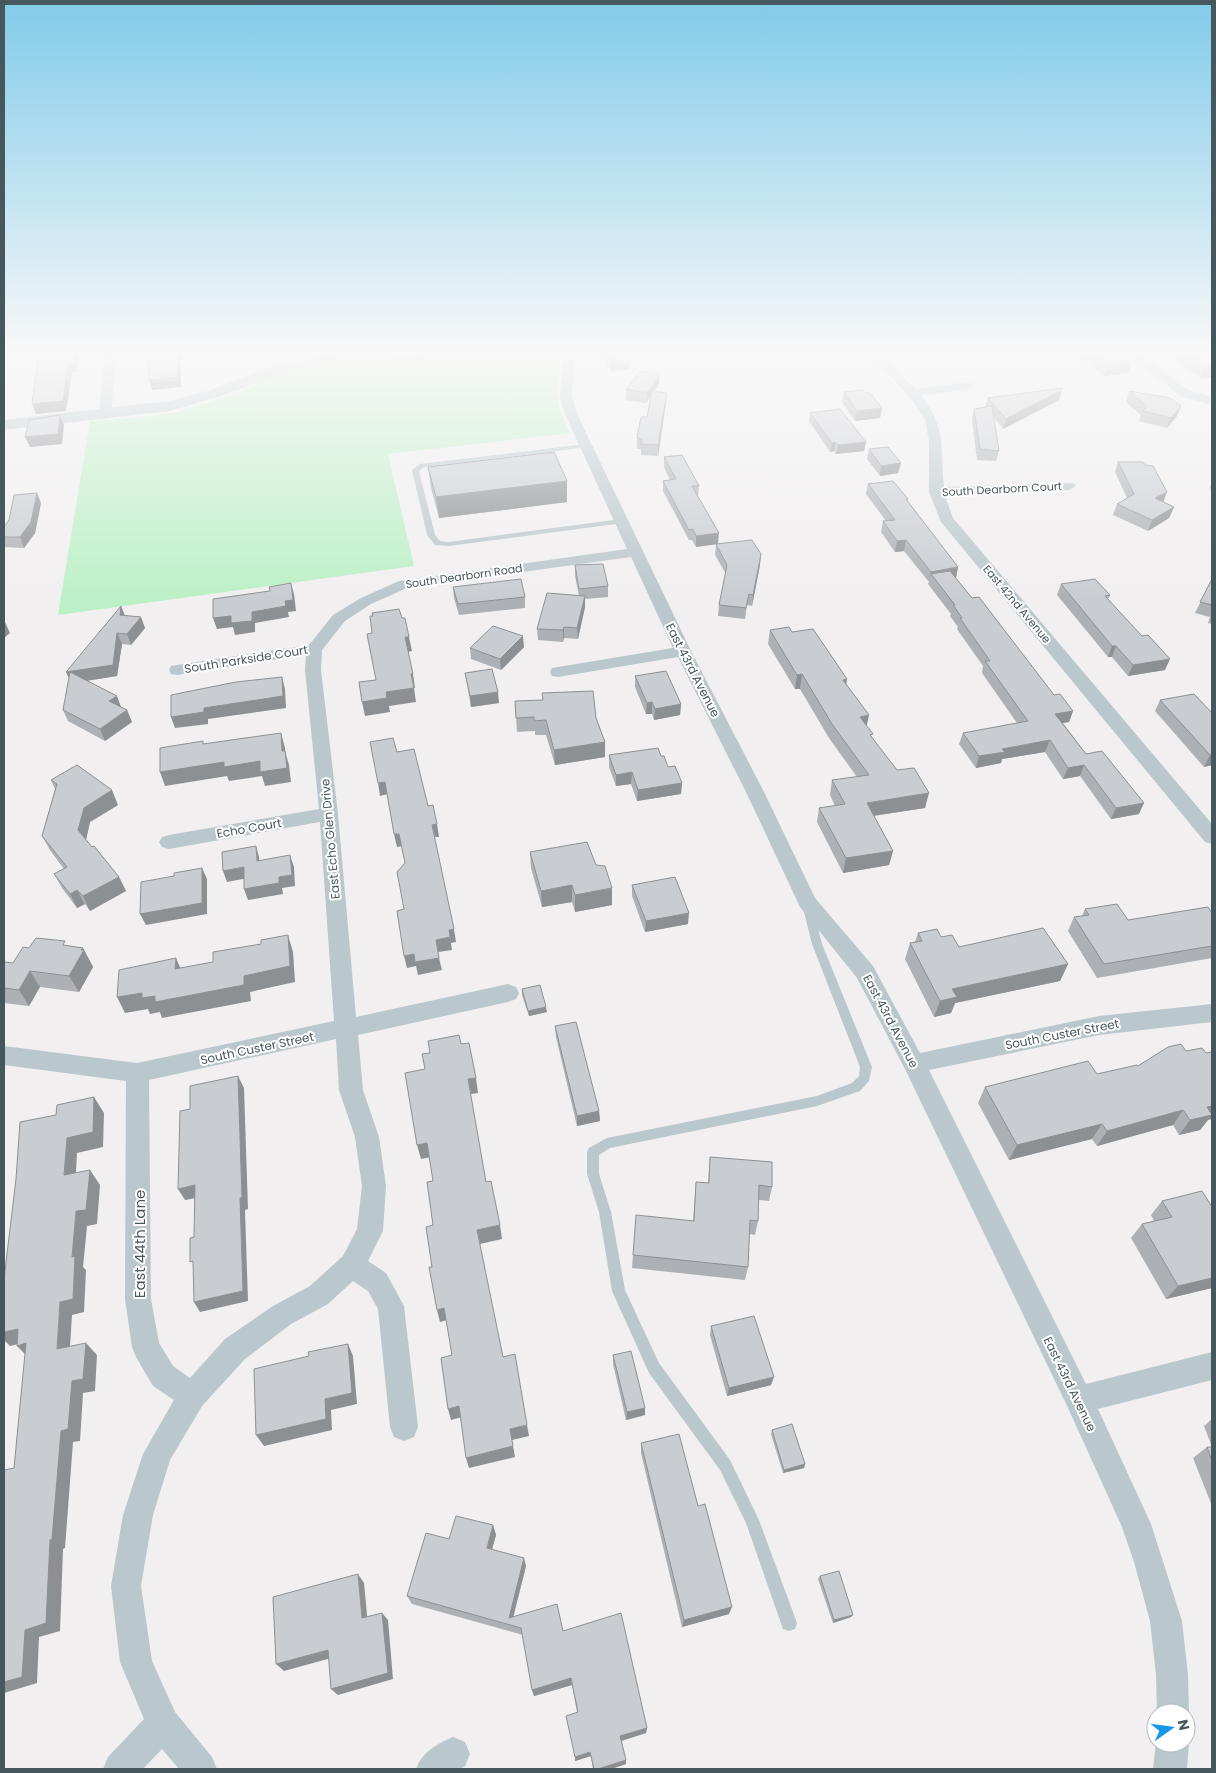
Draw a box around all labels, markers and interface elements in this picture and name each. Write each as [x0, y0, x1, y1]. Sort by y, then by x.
street label: South Dearborn Court [942, 478, 1062, 500]
street label: South Dearborn Road [405, 560, 523, 592]
street label: East 42nd Avenue [979, 561, 1055, 647]
street label: East 43rd Avenue [662, 620, 724, 720]
street label: South Parkside Court [183, 641, 309, 677]
street label: East Echo Glen Drive [316, 778, 344, 900]
street label: Echo Court [215, 814, 283, 842]
street label: East 43rd Avenue [859, 971, 923, 1071]
street label: South Custer Street [1004, 1015, 1120, 1053]
street label: South Custer Street [199, 1028, 315, 1068]
street label: East 44th Lane [129, 1190, 150, 1298]
street label: East 43rd Avenue [1040, 1334, 1100, 1434]
north arrow [1146, 1703, 1196, 1753]
text: N [1173, 1717, 1195, 1732]

